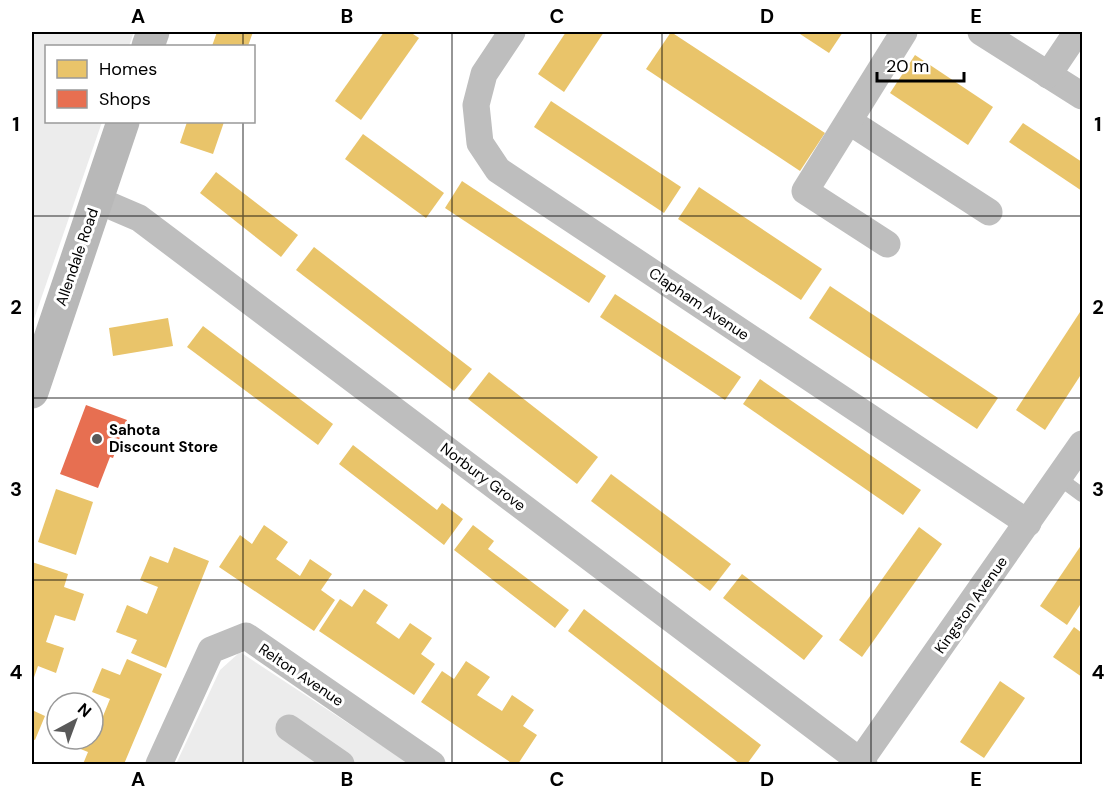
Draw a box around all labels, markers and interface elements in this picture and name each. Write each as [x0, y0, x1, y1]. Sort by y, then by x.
text: A [131, 3, 145, 29]
text: B [341, 3, 353, 29]
text: C [550, 3, 564, 29]
text: D [760, 3, 774, 29]
text: E [970, 3, 982, 29]
legend [45, 45, 255, 123]
scale bar [877, 45, 964, 83]
text: 20 m [886, 54, 929, 78]
text: Homes [99, 57, 157, 81]
text: Shops [99, 87, 151, 111]
text: 1 [12, 111, 20, 137]
text: 1 [1094, 111, 1102, 137]
street label: Allendale Road [51, 205, 103, 309]
street label: Clapham Avenue [645, 263, 753, 345]
text: 2 [10, 294, 22, 320]
text: 2 [1092, 294, 1104, 320]
place label: Sahota Discount Store [109, 420, 218, 457]
marker: Sahota Discount Store [90, 432, 104, 446]
street label: Norbury Grove [436, 438, 530, 516]
text: 3 [10, 476, 22, 502]
text: 3 [1092, 476, 1104, 502]
street label: Kingston Avenue [930, 552, 1012, 658]
street label: Relton Avenue [255, 639, 347, 711]
text: 4 [10, 659, 23, 685]
text: 4 [1092, 659, 1105, 685]
north arrow [45, 691, 105, 751]
text: N [73, 698, 96, 722]
text: A [131, 766, 145, 792]
text: B [341, 766, 353, 792]
text: C [550, 766, 564, 792]
text: D [760, 766, 774, 792]
text: E [970, 766, 982, 792]

